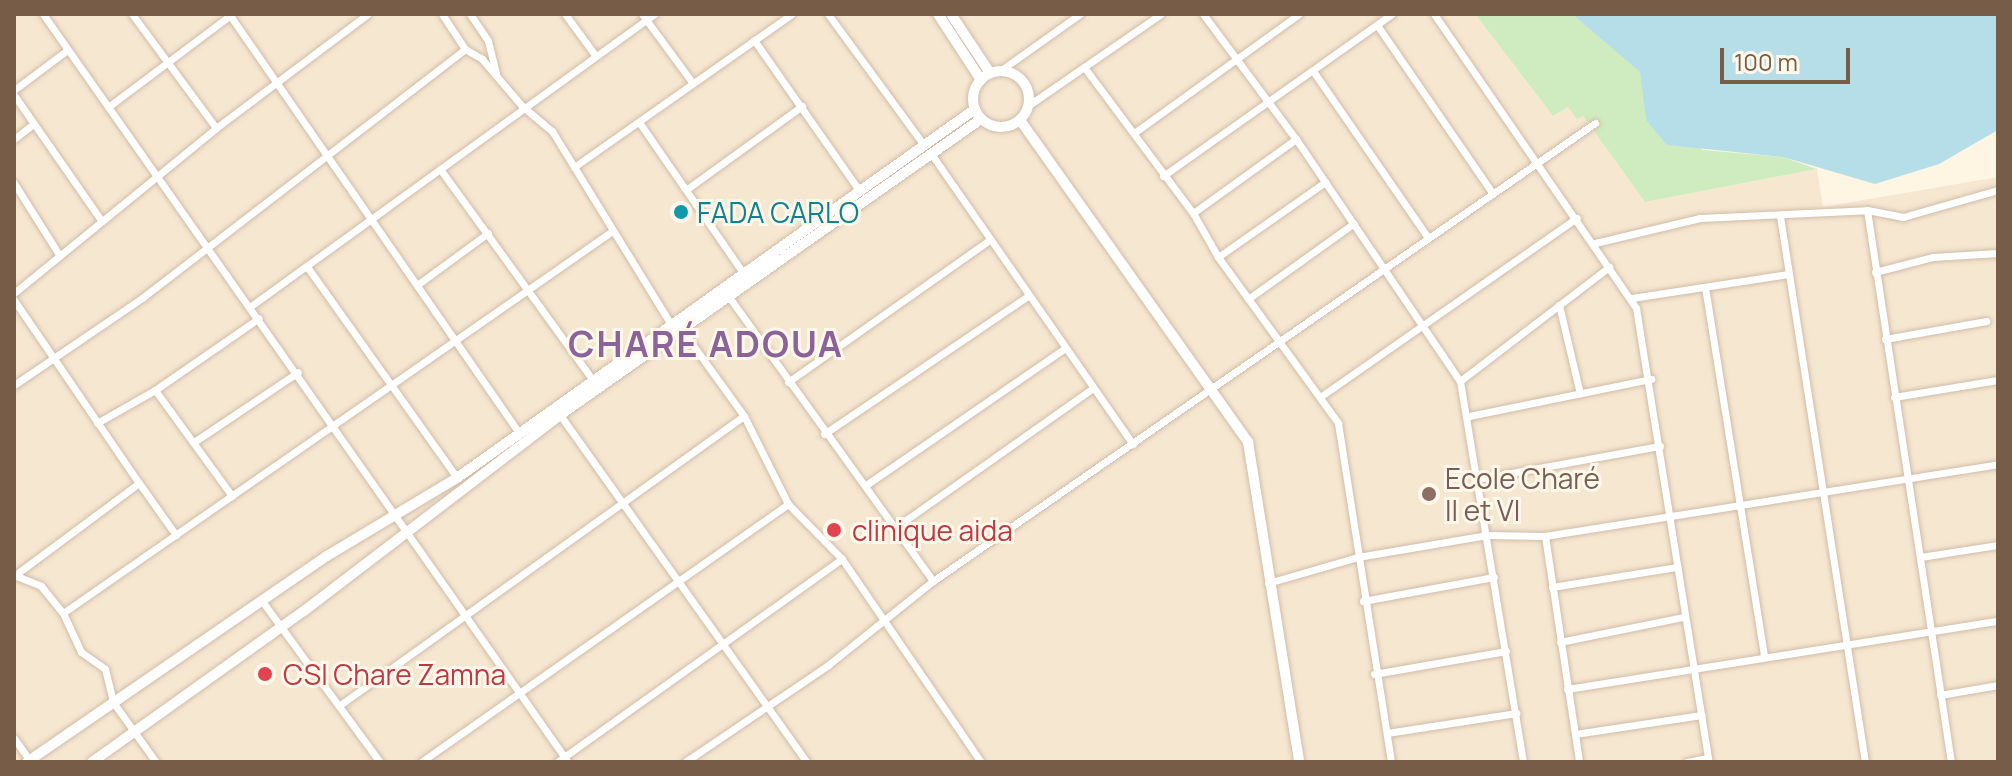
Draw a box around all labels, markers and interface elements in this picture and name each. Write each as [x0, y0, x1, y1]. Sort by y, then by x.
scale bar [1724, 32, 1854, 82]
text: 100 m [1734, 45, 1798, 78]
place label: FADA CARLO [697, 195, 859, 229]
marker: FADA CARLO [672, 203, 690, 221]
district label: CHARÉ ADOUA [568, 322, 844, 366]
place label: Ecole Charé II et VI [1445, 461, 1600, 527]
marker: Ecole Charé II et VI [1420, 485, 1438, 503]
place label: clinique aida [852, 513, 1013, 547]
marker: clinique aida [823, 519, 845, 541]
place label: CSI Chare Zamna [283, 657, 506, 691]
marker: CSI Chare Zamna [254, 663, 276, 685]

